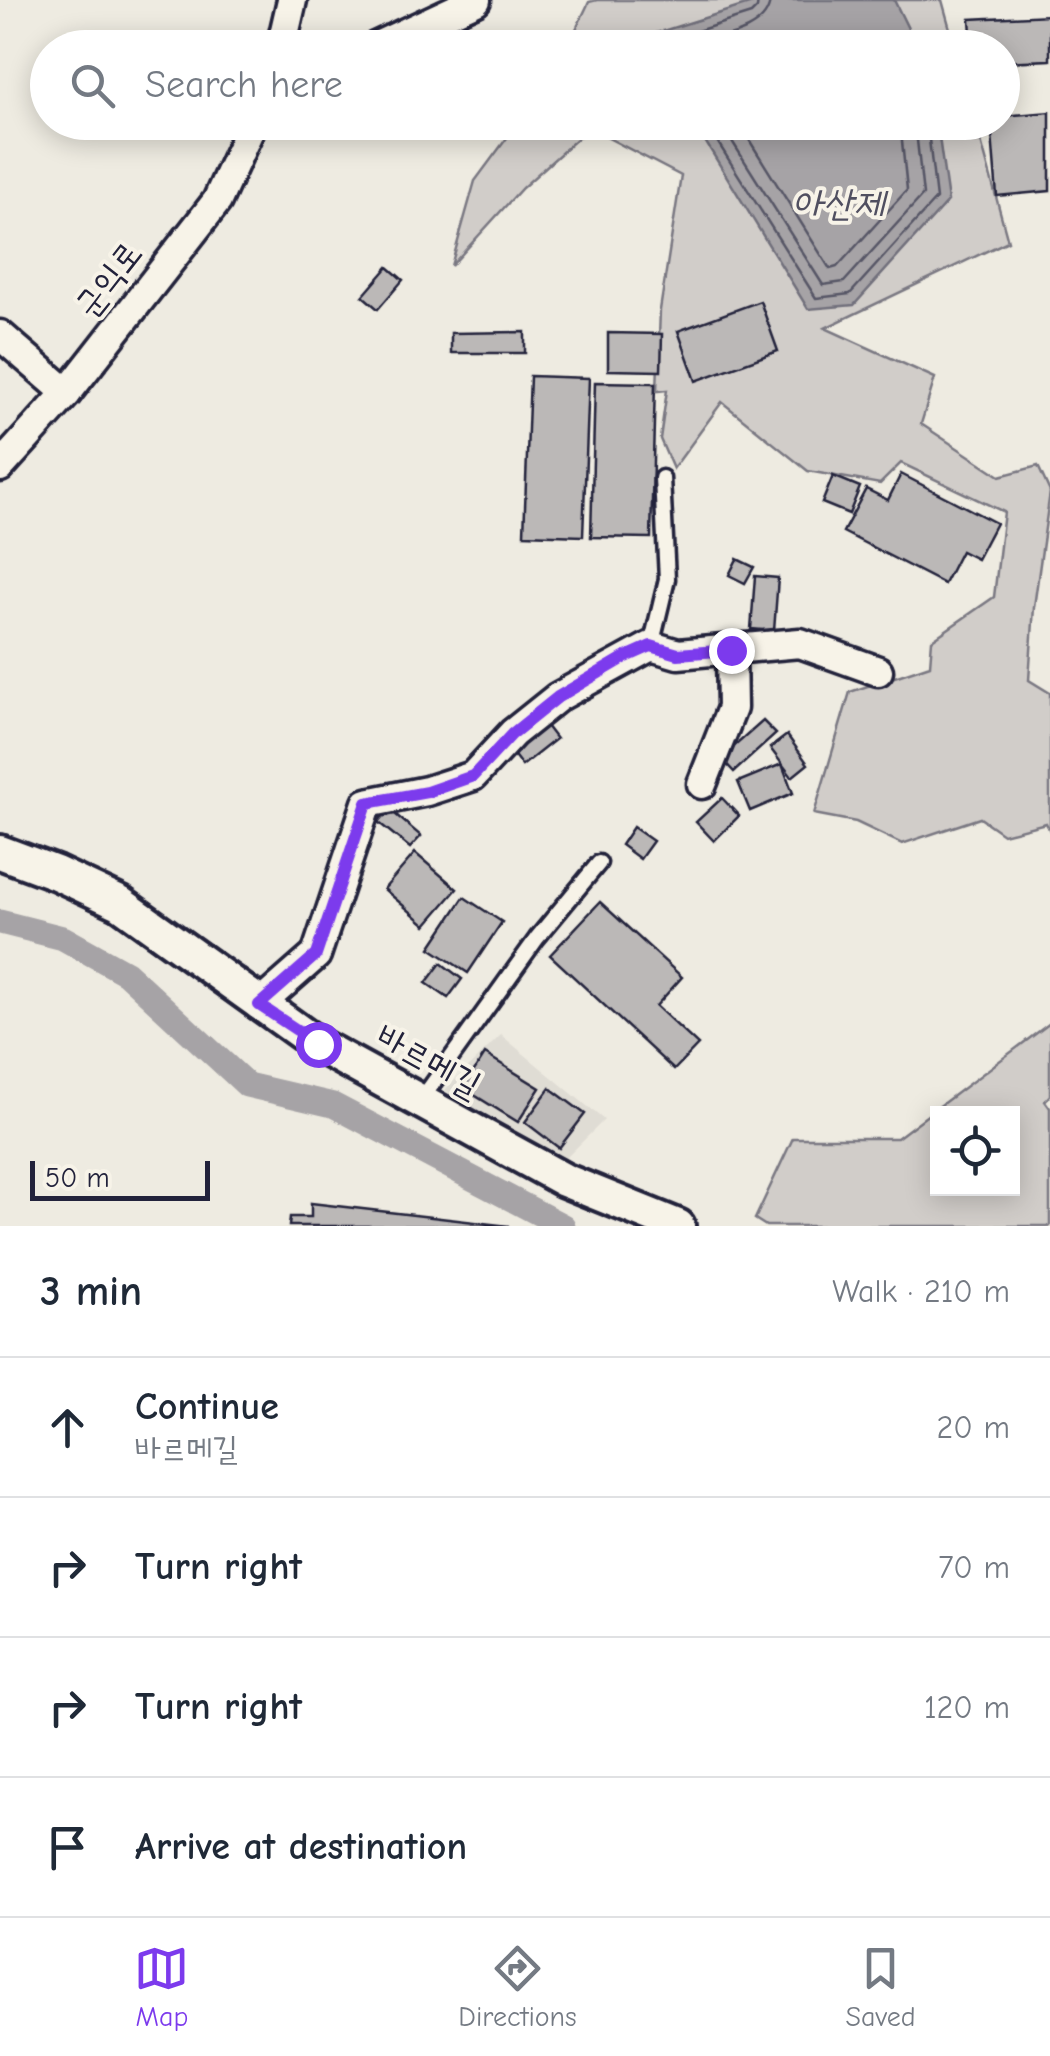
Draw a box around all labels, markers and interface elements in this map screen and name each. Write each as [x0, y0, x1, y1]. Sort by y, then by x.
search box [30, 30, 1020, 140]
icon: search [65, 58, 120, 113]
text: Search here [145, 63, 343, 107]
water label: 아산제 [792, 182, 889, 226]
street label: 군익로 [66, 233, 151, 325]
route end [709, 628, 755, 674]
street label: 바르메길 [370, 1015, 488, 1106]
route start [296, 1022, 342, 1068]
map controls [930, 1106, 1020, 1196]
button: locate [930, 1106, 1020, 1196]
scale bar [30, 1156, 210, 1200]
text: 50 m [45, 1162, 110, 1194]
text: 3 min [40, 1267, 142, 1316]
text: Walk · 210 m [832, 1273, 1010, 1310]
text: Continue [135, 1385, 279, 1429]
icon: ahead [40, 1400, 95, 1455]
text: 20 m [937, 1409, 1010, 1446]
text: 바르메길 [135, 1430, 238, 1467]
icon: right [40, 1540, 95, 1595]
text: Turn right [135, 1545, 302, 1589]
text: 70 m [938, 1549, 1010, 1586]
icon: right [40, 1680, 95, 1735]
text: Turn right [135, 1685, 302, 1729]
text: 120 m [924, 1689, 1010, 1726]
icon: arrive [40, 1820, 95, 1875]
text: Arrive at destination [135, 1825, 467, 1869]
tab: Map [134, 1941, 189, 2033]
tab: Directions [458, 1941, 577, 2033]
tab: Saved [846, 1941, 916, 2033]

